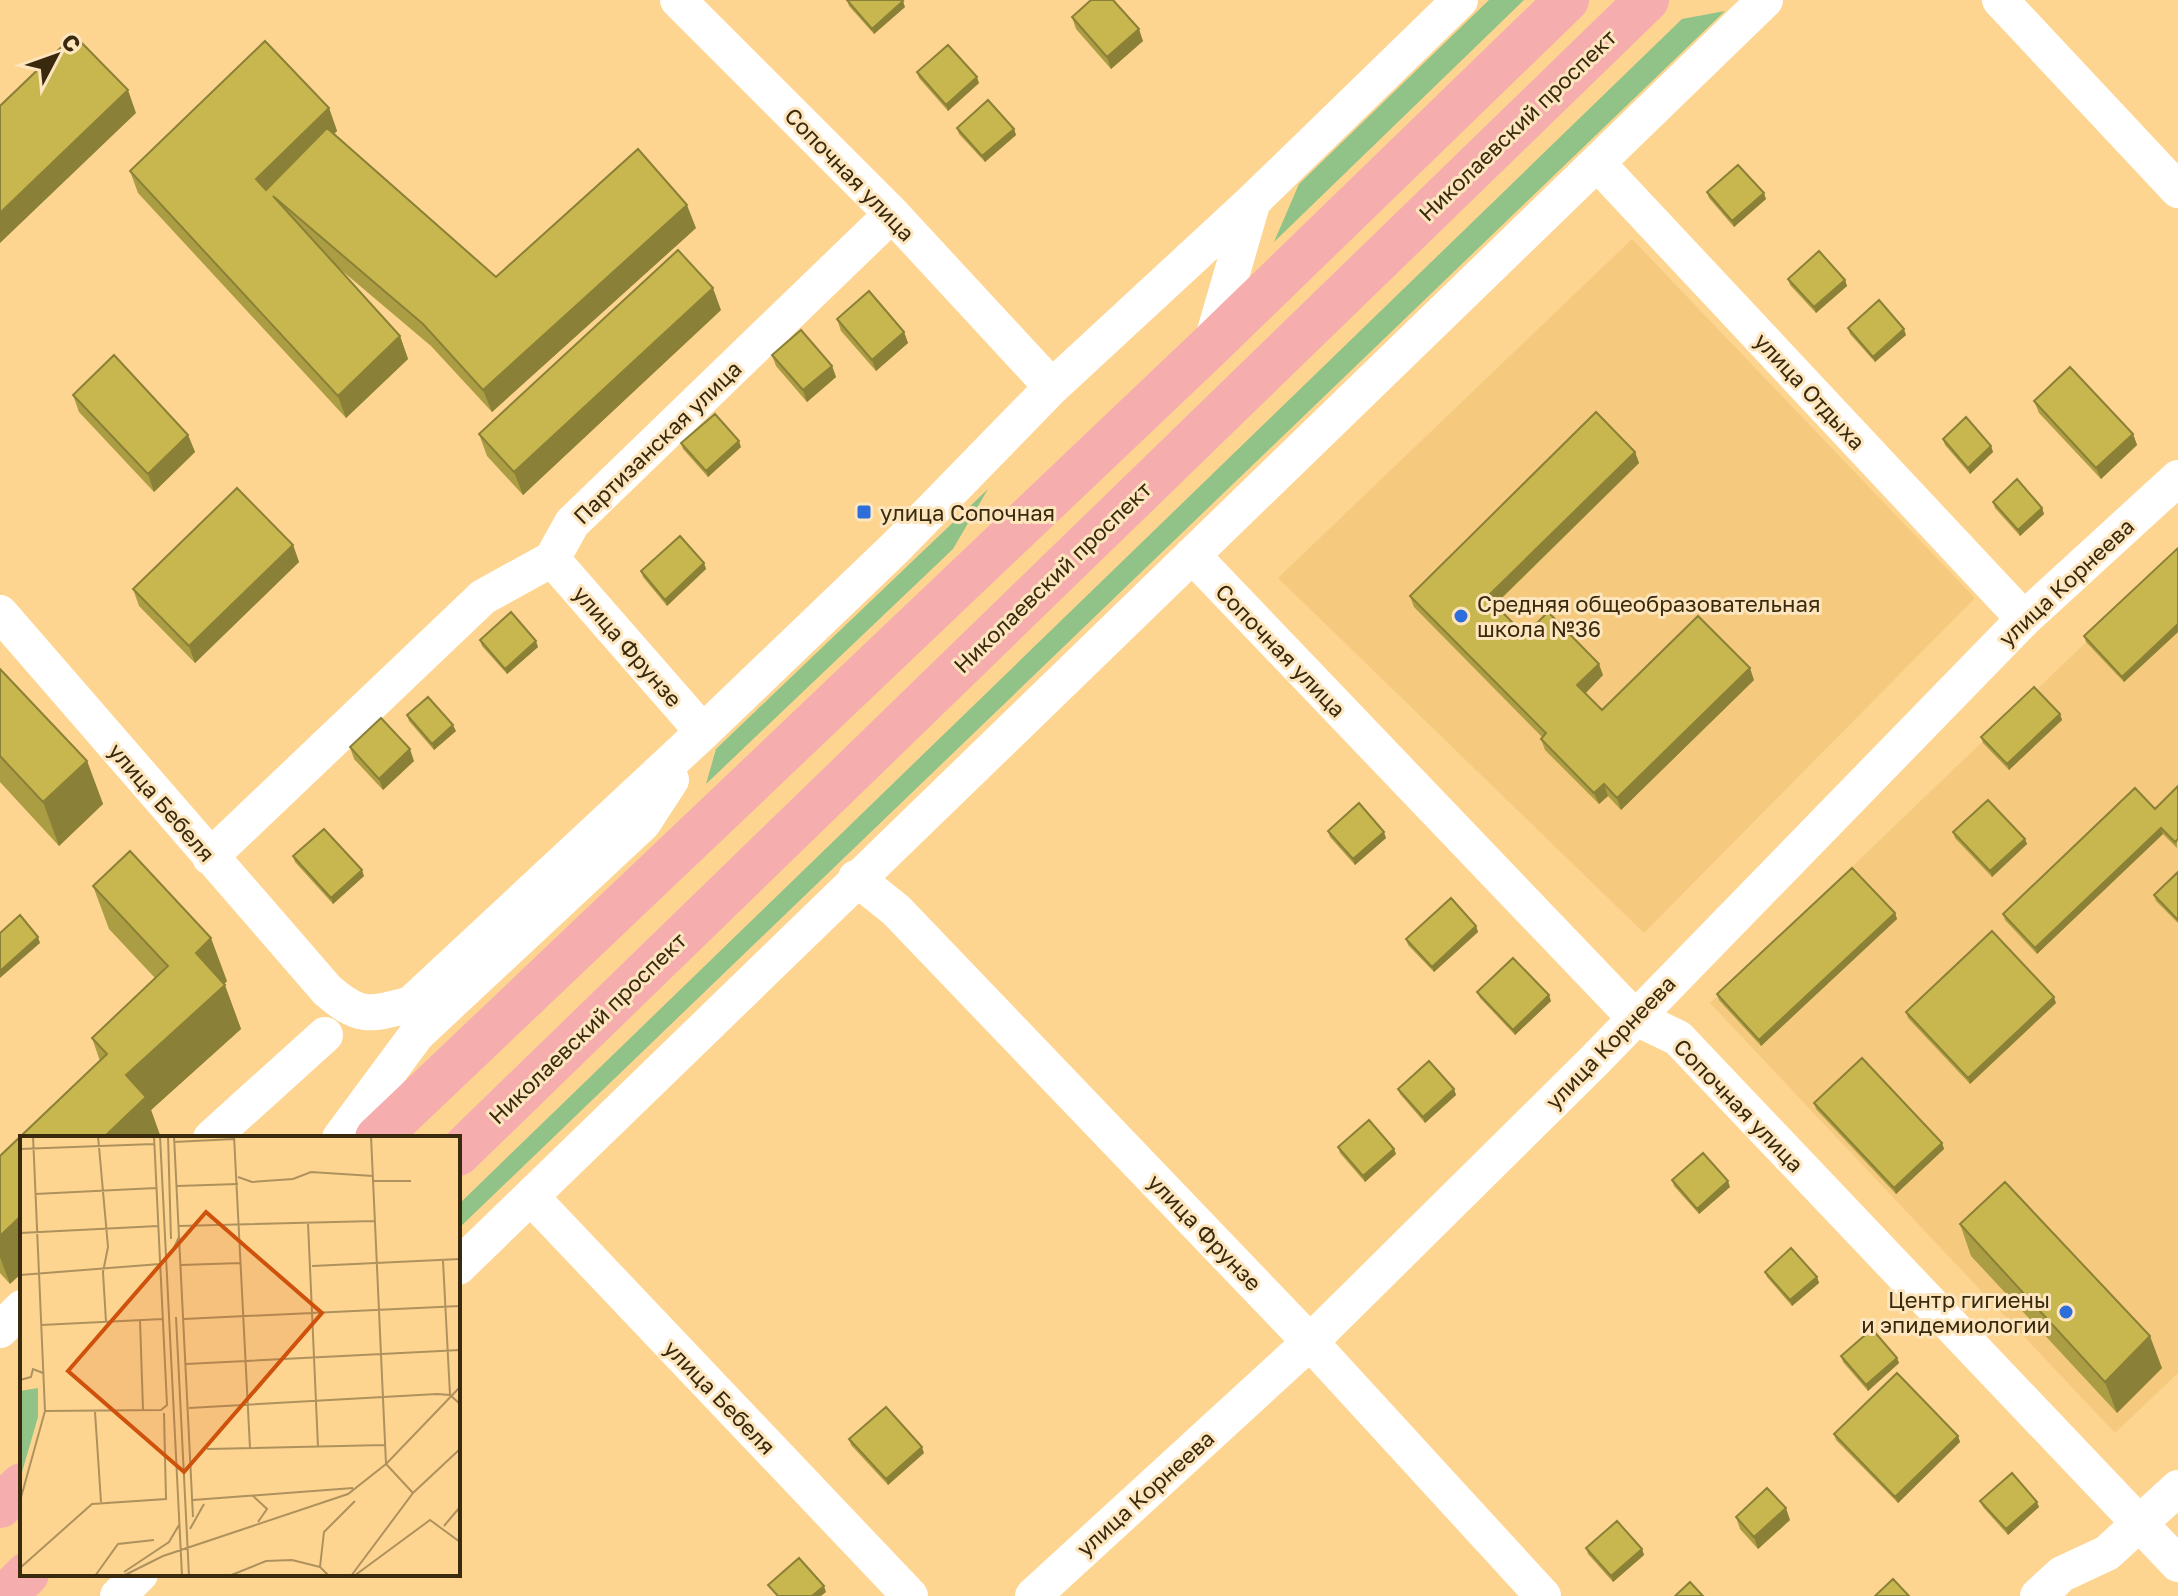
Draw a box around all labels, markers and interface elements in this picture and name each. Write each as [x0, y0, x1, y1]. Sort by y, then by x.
north arrow [16, 16, 96, 96]
street label: Николаевский проспект [1413, 23, 1622, 226]
text: С [56, 28, 87, 57]
street label: Сопочная улица [779, 102, 921, 246]
street label: улица Отдыха [1749, 327, 1871, 455]
street label: Партизанская улица [567, 355, 747, 529]
street label: Николаевский проспект [948, 475, 1157, 678]
place label: улица Сопочная [880, 499, 1055, 526]
marker: улица Сопочная [855, 503, 873, 521]
street label: улица Корнеева [1993, 512, 2139, 652]
street label: Сопочная улица [1210, 578, 1352, 722]
street label: улица Фрунзе [568, 580, 688, 712]
place label: Средняя общеобразовательная школа №36 [1477, 590, 1820, 642]
marker: Средняя общеобразовательная школа №36 [1452, 607, 1470, 625]
street label: улица Бебеля [103, 737, 221, 867]
street label: Николаевский проспект [483, 926, 692, 1129]
street label: улица Корнеева [1539, 970, 1681, 1114]
street label: Сопочная улица [1668, 1033, 1810, 1177]
inset map [20, 1136, 460, 1576]
street label: улица Фрунзе [1142, 1168, 1268, 1296]
place label: Центр гигиены и эпидемиологии [1861, 1286, 2050, 1338]
marker: Центр гигиены и эпидемиологии [2057, 1303, 2075, 1321]
street label: улица Бебеля [659, 1334, 781, 1460]
street label: улица Корнеева [1071, 1424, 1219, 1562]

